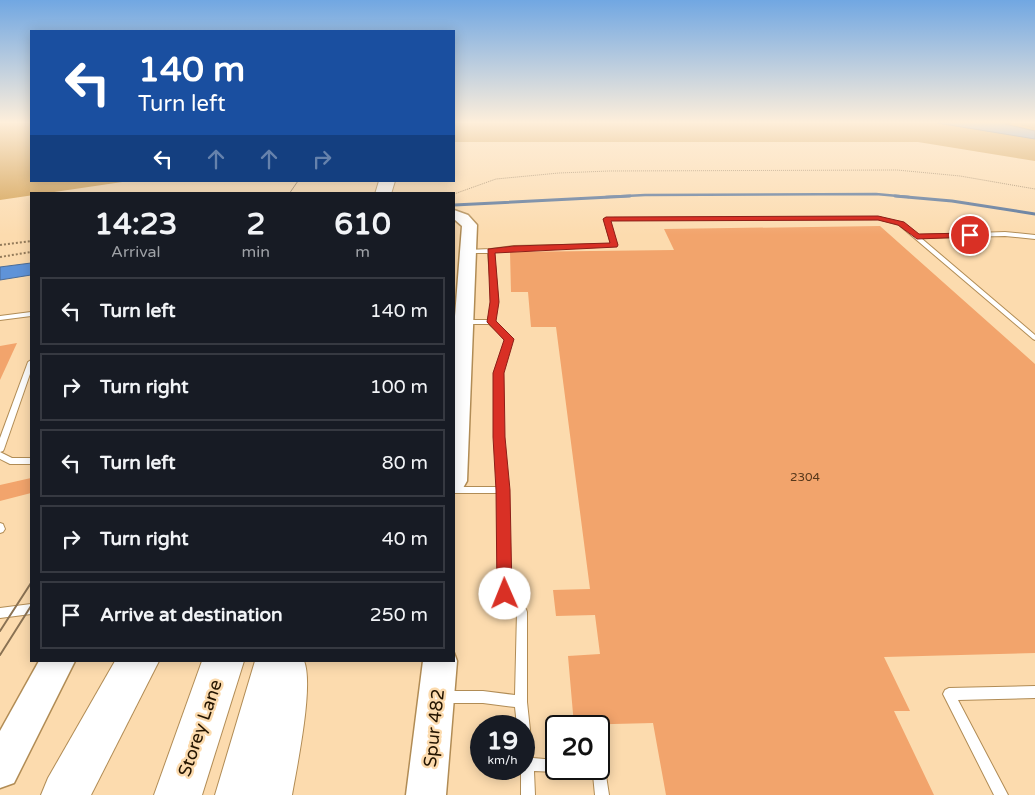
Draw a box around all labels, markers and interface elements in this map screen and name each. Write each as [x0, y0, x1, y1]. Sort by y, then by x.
text: 140 m [138, 49, 245, 91]
icon: left [55, 50, 120, 115]
text: Turn left [138, 91, 226, 117]
icon: left [149, 145, 177, 173]
icon: ahead [202, 145, 230, 173]
icon: ahead [255, 145, 283, 173]
icon: right [308, 145, 336, 173]
text: 14:23 [94, 206, 177, 243]
text: 2 [246, 206, 265, 243]
text: 610 [334, 206, 391, 243]
pin [949, 214, 991, 256]
icon: arrive [956, 221, 984, 249]
text: Arrival [111, 242, 161, 262]
text: min [242, 242, 270, 262]
text: m [355, 242, 370, 262]
icon: left [57, 297, 85, 325]
text: Turn left [100, 300, 176, 322]
text: 140 m [370, 300, 428, 322]
icon: right [57, 373, 85, 401]
text: Turn right [100, 376, 188, 398]
text: 100 m [370, 376, 428, 398]
icon: left [57, 449, 85, 477]
text: Turn left [100, 452, 176, 474]
text: 80 m [382, 452, 428, 474]
house number: 2304 [790, 470, 821, 484]
icon: right [57, 525, 85, 553]
text: Turn right [100, 528, 188, 550]
text: 40 m [382, 528, 428, 550]
position arrow [478, 567, 530, 619]
icon: arrive [57, 601, 85, 629]
text: Arrive at destination [100, 604, 283, 626]
text: 250 m [370, 604, 428, 626]
street label: Storey Lane [173, 677, 227, 779]
street label: Spur 482 [419, 688, 449, 768]
speed limit sign: 20 [545, 715, 610, 780]
text: 19 [487, 726, 518, 756]
text: km/h [487, 753, 518, 767]

